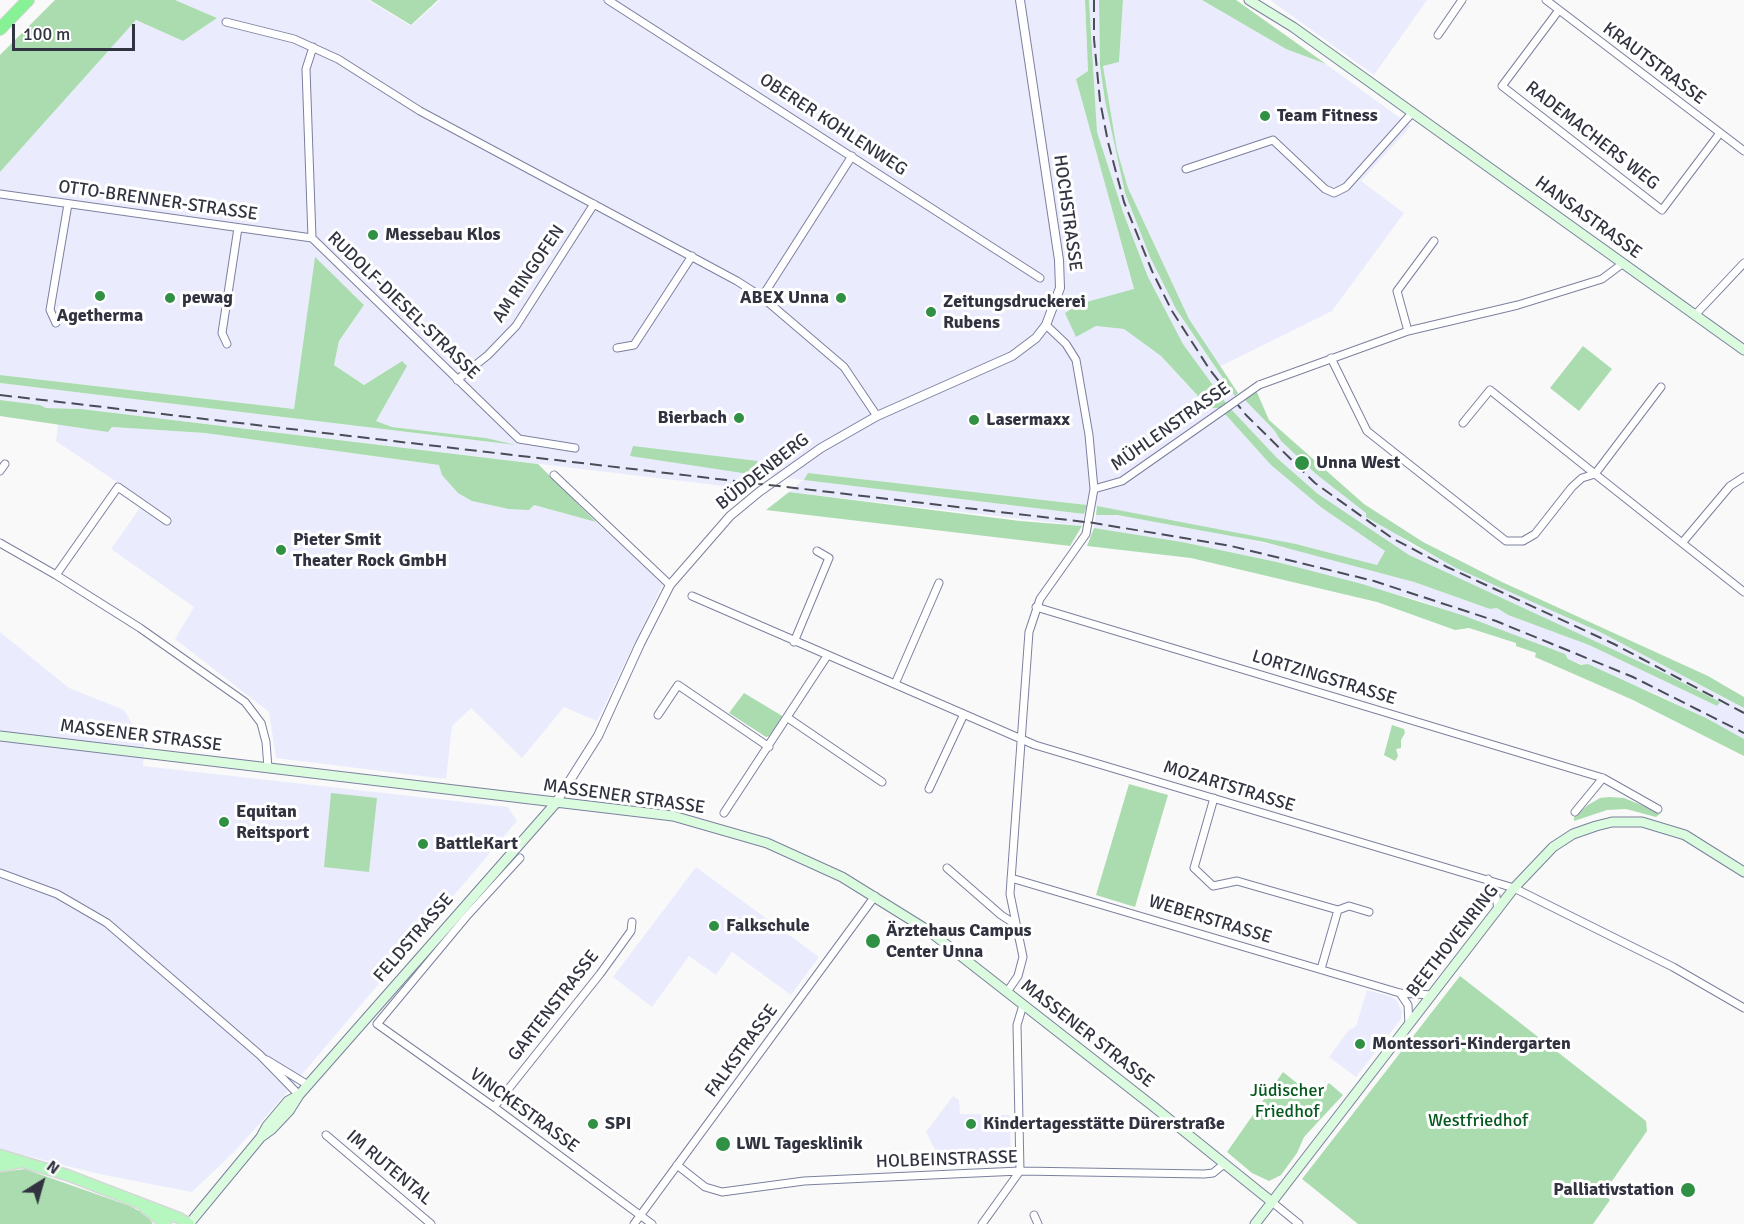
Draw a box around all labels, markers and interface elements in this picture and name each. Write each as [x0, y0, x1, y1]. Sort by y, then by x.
scale bar [15, 12, 138, 50]
street label: KRAUTSTRASSE [1598, 18, 1710, 110]
text: 100 m [23, 23, 70, 45]
street label: OBERER KOHLENWEG [755, 69, 911, 181]
street label: RADEMACHERS WEG [1521, 77, 1663, 195]
place label: Team Fitness [1277, 105, 1378, 127]
marker: Team Fitness [1258, 109, 1272, 123]
street label: HOCHSTRASSE [1048, 153, 1086, 273]
street label: HANSASTRASSE [1530, 172, 1646, 264]
street label: OTTO-BRENNER-STRASSE [57, 176, 259, 226]
street label: AM RINGOFEN [488, 221, 570, 327]
place label: Messebau Klos [385, 224, 501, 246]
street label: RUDOLF-DIESEL-STRASSE [322, 228, 484, 384]
marker: Messebau Klos [366, 228, 380, 242]
place label: pewag [182, 287, 233, 309]
place label: ABEX Unna [740, 287, 829, 309]
marker: Agetherma [93, 289, 107, 303]
marker: pewag [163, 291, 177, 305]
marker: ABEX Unna [834, 291, 848, 305]
place label: Zeitungsdruckerei Rubens [943, 291, 1086, 334]
place label: Agetherma [57, 305, 143, 327]
marker: Zeitungsdruckerei Rubens [924, 305, 938, 319]
street label: MÜHLENSTRASSE [1107, 378, 1235, 476]
place label: Bierbach [657, 407, 727, 429]
place label: Lasermaxx [986, 409, 1070, 431]
marker: Bierbach [732, 411, 746, 425]
marker: Lasermaxx [967, 413, 981, 427]
street label: BÜDDENBERG [712, 429, 814, 515]
place label: Unna West [1316, 452, 1400, 474]
marker: Unna West [1293, 454, 1311, 472]
place label: Pieter Smit Theater Rock GmbH [293, 529, 447, 572]
marker: Pieter Smit Theater Rock GmbH [274, 543, 288, 557]
street label: LORTZINGSTRASSE [1249, 646, 1399, 710]
street label: MASSENER STRASSE [59, 715, 223, 757]
street label: MOZARTSTRASSE [1160, 757, 1298, 817]
street label: MASSENER STRASSE [542, 775, 706, 819]
place label: Equitan Reitsport [236, 801, 309, 844]
marker: Equitan Reitsport [217, 815, 231, 829]
place label: BattleKart [435, 833, 518, 855]
marker: BattleKart [416, 837, 430, 851]
street label: BEETHOVENRING [1402, 881, 1504, 1001]
street label: FELDSTRASSE [369, 889, 459, 987]
street label: WEBERSTRASSE [1146, 891, 1274, 949]
place label: Falkschule [726, 915, 810, 937]
marker: Falkschule [707, 919, 721, 933]
place label: Ärztehaus Campus Center Unna [886, 920, 1031, 962]
marker: Ärztehaus Campus Center Unna [864, 932, 882, 950]
street label: GARTENSTRASSE [504, 946, 604, 1066]
street label: MASSENER STRASSE [1016, 975, 1158, 1093]
street label: FALKSTRASSE [701, 1000, 783, 1102]
place label: Montessori-Kindergarten [1372, 1033, 1571, 1055]
marker: Montessori-Kindergarten [1353, 1037, 1367, 1051]
street label: VINCKESTRASSE [465, 1064, 583, 1158]
park label: Jüdischer Friedhof [1250, 1080, 1324, 1122]
park label: Westfriedhof [1428, 1110, 1528, 1132]
place label: SPI [605, 1113, 631, 1135]
place label: Kindertagesstätte Dürerstraße [983, 1113, 1225, 1135]
marker: SPI [586, 1117, 600, 1131]
marker: Kindertagesstätte Dürerstraße [964, 1117, 978, 1131]
street label: IM RUTENTAL [342, 1126, 436, 1210]
place label: LWL Tagesklinik [736, 1133, 863, 1155]
marker: LWL Tagesklinik [714, 1135, 732, 1153]
street label: HOLBEINSTRASSE [876, 1147, 1018, 1173]
north arrow [12, 1152, 72, 1212]
text: N [42, 1156, 63, 1179]
place label: Palliativstation [1553, 1179, 1674, 1201]
marker: Palliativstation [1679, 1181, 1697, 1199]

